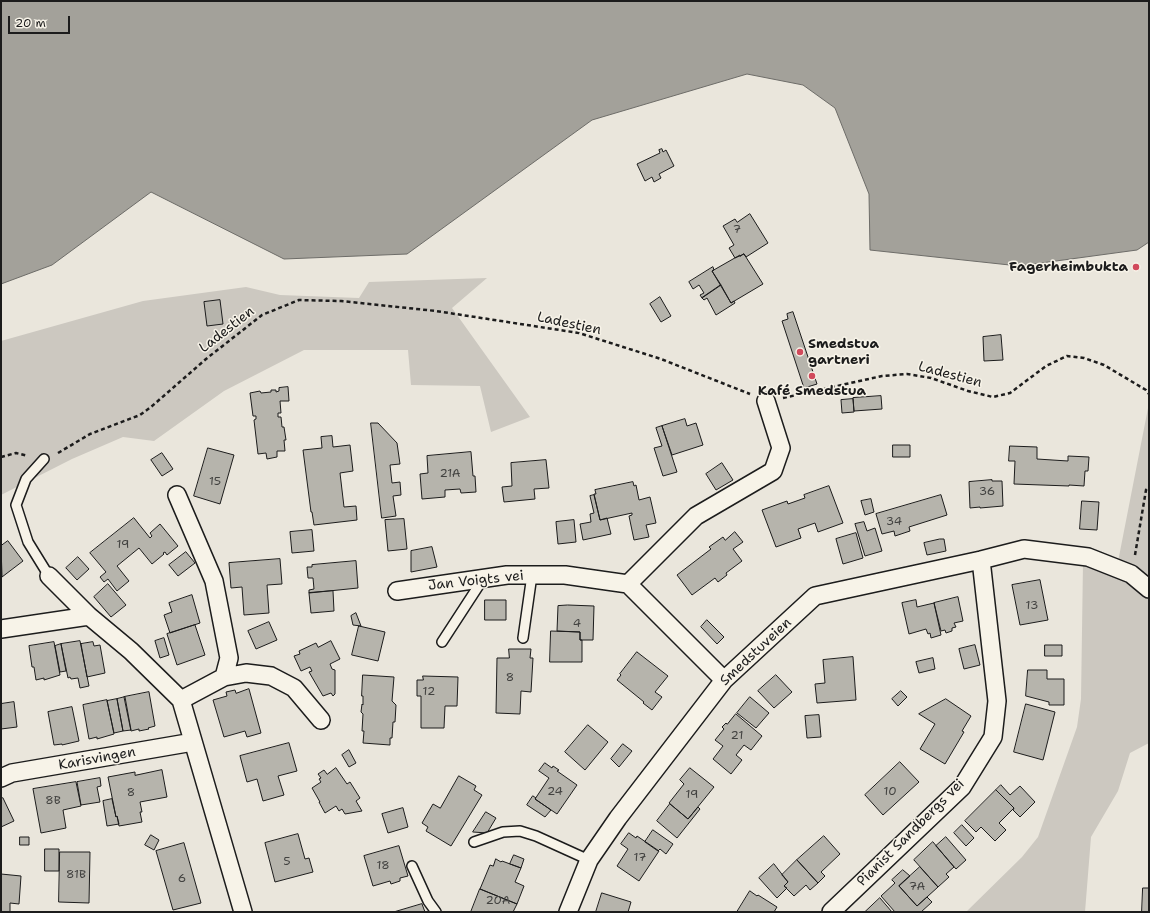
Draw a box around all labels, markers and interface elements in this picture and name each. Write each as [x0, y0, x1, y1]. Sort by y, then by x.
scale bar [10, 8, 72, 34]
text: 20 m [15, 15, 46, 31]
house number: 7 [733, 223, 741, 237]
place label: Fagerheimbukta [1009, 259, 1128, 275]
marker: Fagerheimbukta [1131, 262, 1141, 272]
street label: Ladestien [196, 303, 258, 357]
street label: Ladestien [535, 309, 603, 339]
place label: Smedstua gartneri [808, 336, 879, 368]
marker: Smedstua gartneri [795, 347, 805, 357]
street label: Ladestien [916, 358, 984, 392]
marker: Kafé Smedstua [807, 371, 817, 381]
place label: Kafé Smedstua [758, 383, 866, 399]
house number: 21A [439, 467, 461, 481]
house number: 15 [209, 475, 221, 489]
house number: 36 [979, 485, 995, 499]
house number: 34 [886, 515, 902, 529]
house number: 19 [117, 538, 129, 552]
street label: Jan Voigts vei [427, 568, 525, 594]
house number: 13 [1026, 599, 1038, 613]
street label: Smedstuveien [717, 615, 795, 689]
house number: 4 [573, 617, 581, 631]
house number: 8 [506, 671, 514, 685]
house number: 12 [423, 685, 435, 699]
house number: 21 [731, 729, 743, 743]
street label: Karisvingen [57, 744, 137, 774]
street label: Pianist Sandbergs vei [854, 776, 968, 890]
house number: 24 [547, 785, 563, 799]
house number: 10 [883, 785, 897, 799]
house number: 8 [127, 786, 135, 800]
house number: 19 [686, 788, 698, 802]
house number: 8B [45, 794, 61, 808]
house number: 17 [634, 851, 646, 865]
house number: 5 [283, 855, 291, 869]
house number: 18 [376, 859, 390, 873]
house number: 81B [66, 868, 86, 882]
house number: 6 [178, 872, 186, 886]
house number: 7A [909, 880, 925, 894]
house number: 20A [485, 894, 511, 908]

